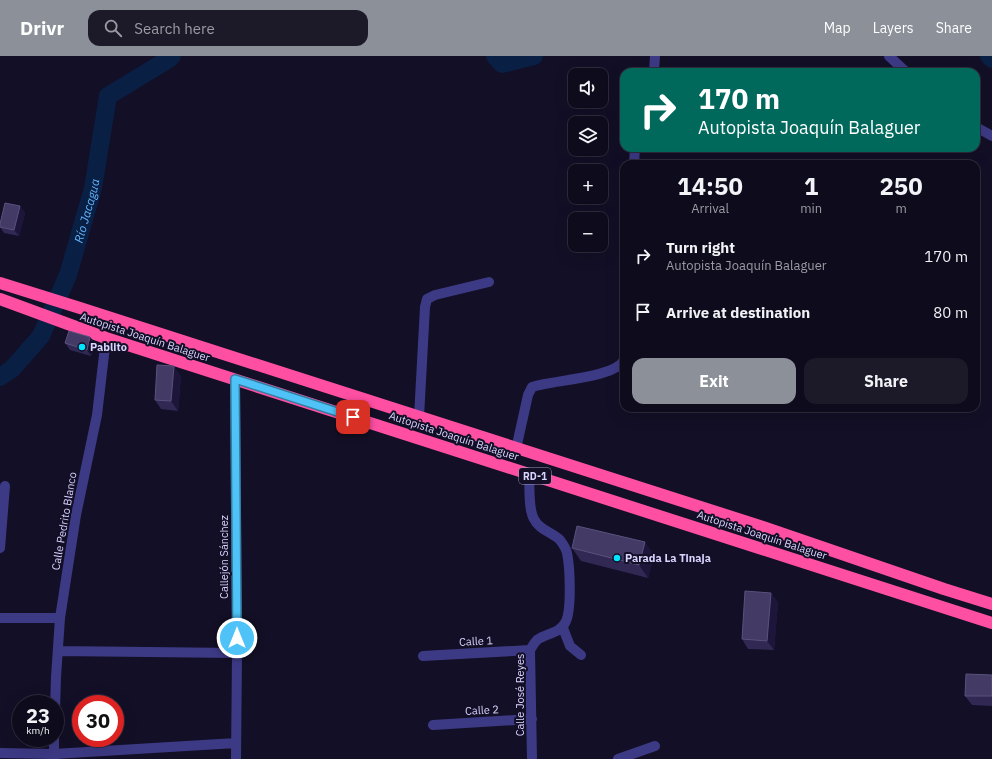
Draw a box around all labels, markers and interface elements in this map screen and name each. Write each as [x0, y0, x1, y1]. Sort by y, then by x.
search box [88, 10, 368, 46]
text: Drivr [20, 16, 64, 40]
icon: search [102, 17, 124, 39]
text: Search here [134, 19, 215, 38]
text: Map [824, 19, 851, 37]
text: Layers [873, 19, 914, 37]
text: Share [936, 19, 972, 37]
map controls [568, 68, 608, 252]
button: sound [568, 68, 608, 108]
text: 170 m [698, 80, 780, 117]
icon: right [632, 84, 684, 136]
button: layers [568, 116, 608, 156]
text: Autopista Joaquín Balaguer [698, 116, 920, 139]
button: + [568, 164, 608, 204]
text: 14:50 [677, 170, 743, 202]
text: 1 [804, 170, 818, 202]
text: 250 [879, 170, 923, 202]
water label: Río Jacagua [70, 178, 102, 244]
text: Arrival [691, 200, 729, 217]
text: min [800, 200, 822, 217]
text: m [895, 200, 907, 217]
button: − [568, 212, 608, 252]
text: Turn right [666, 238, 735, 257]
icon: right [632, 245, 654, 267]
text: 170 m [924, 247, 968, 266]
text: Autopista Joaquín Balaguer [666, 257, 827, 274]
icon: arrive [632, 301, 654, 323]
text: Arrive at destination [666, 303, 810, 322]
text: 80 m [933, 303, 968, 322]
street label: Autopista Joaquín Balaguer [78, 309, 212, 365]
place label: Pablito [90, 340, 127, 354]
marker: Pablito [77, 342, 87, 352]
button: Exit [632, 358, 796, 404]
button: Share [804, 358, 968, 404]
pin [336, 400, 370, 434]
icon: arrive [342, 406, 364, 428]
street label: Autopista Joaquín Balaguer [387, 408, 521, 464]
road number: RD-1 [519, 468, 551, 484]
street label: Calle Pedrito Blanco [48, 471, 80, 571]
street label: Autopista Joaquín Balaguer [695, 507, 829, 563]
street label: Callejón Sánchez [217, 515, 231, 599]
place label: Parada La Tinaja [625, 551, 711, 565]
marker: Parada La Tinaja [612, 553, 622, 563]
position arrow [216, 617, 258, 659]
street label: Calle 1 [459, 633, 494, 649]
street label: Calle José Reyes [513, 654, 527, 736]
speed limit sign: 30 [72, 695, 124, 747]
text: 23 [26, 702, 50, 729]
street label: Calle 2 [465, 702, 499, 718]
text: km/h [26, 724, 50, 737]

